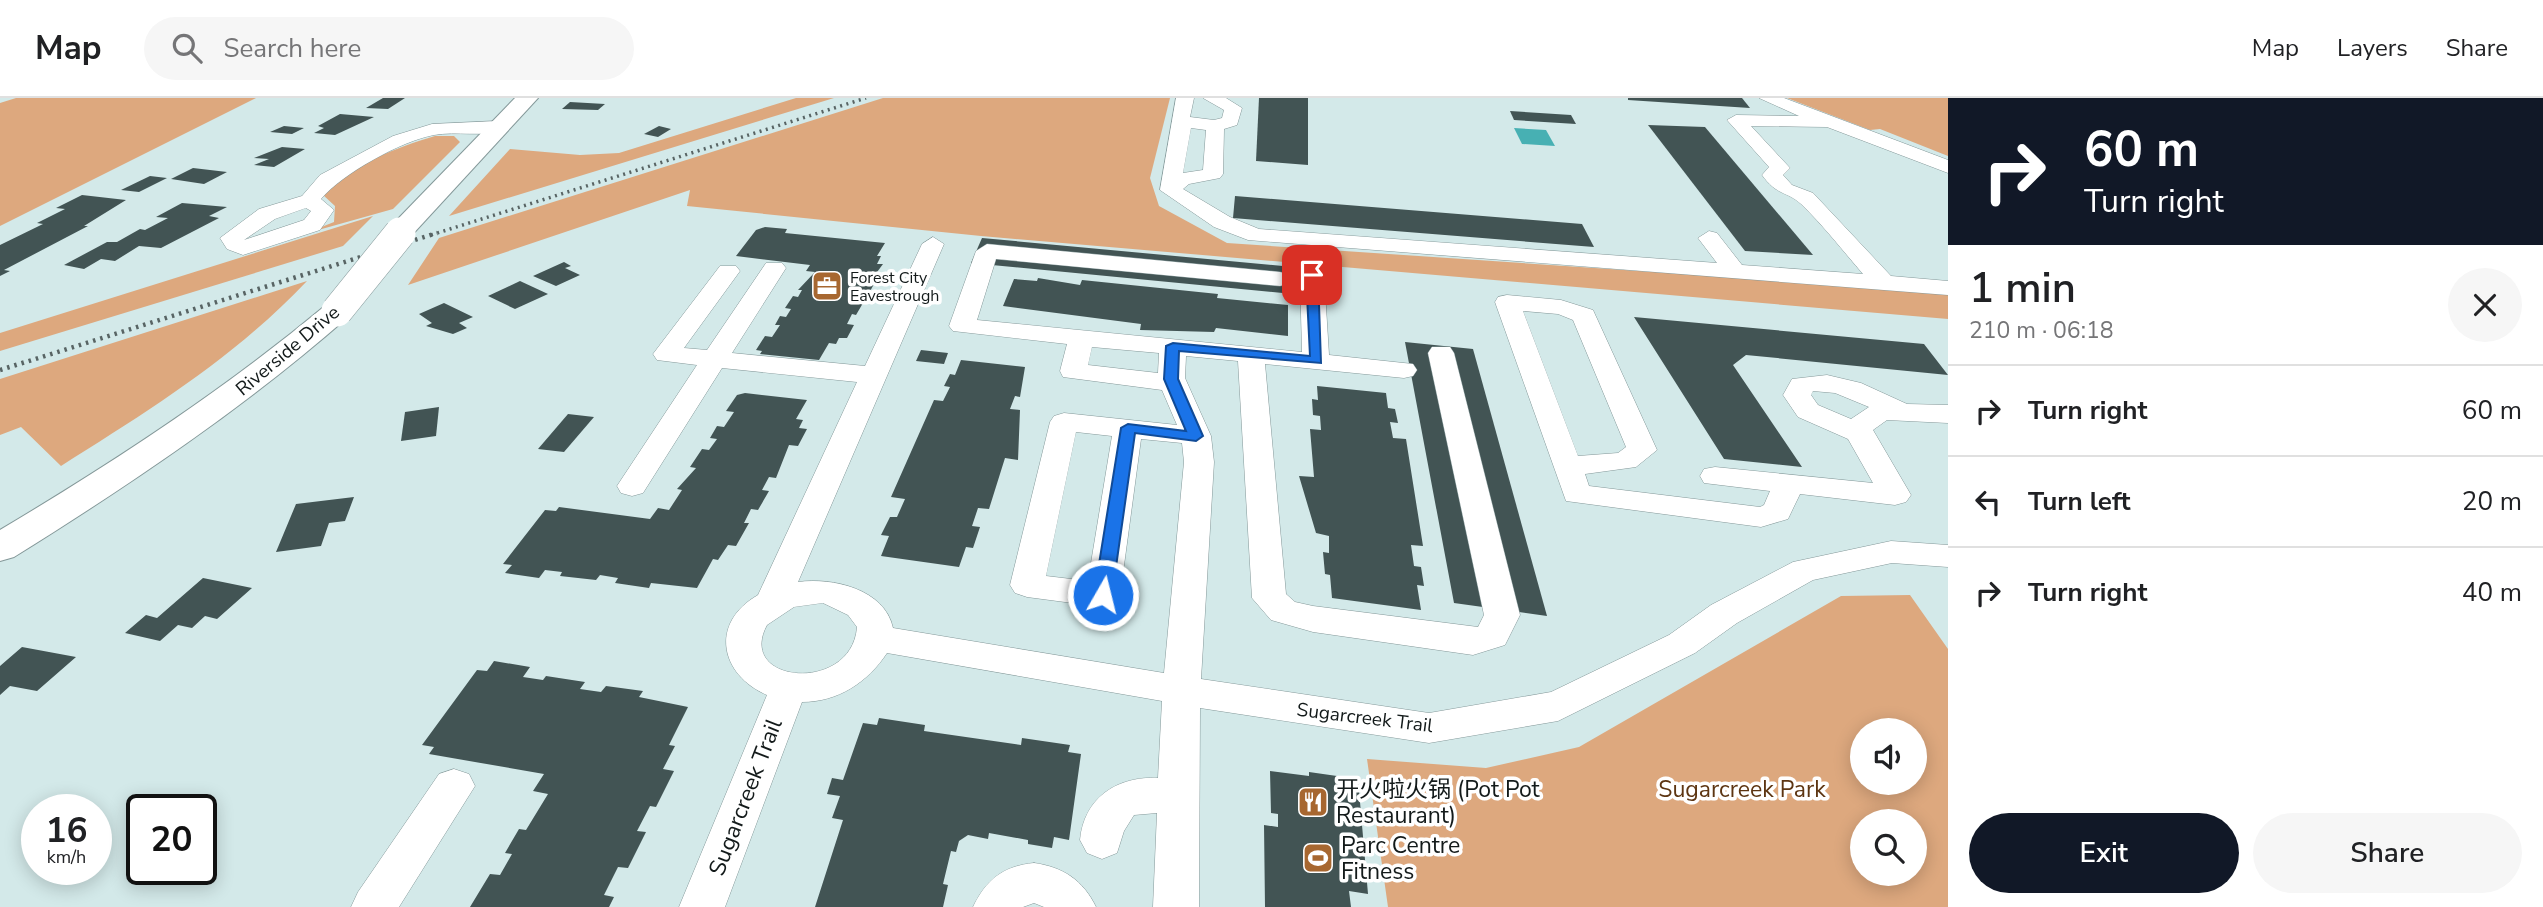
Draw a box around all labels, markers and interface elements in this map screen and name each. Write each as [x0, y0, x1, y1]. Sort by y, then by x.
search box [144, 17, 634, 80]
text: Map [35, 26, 102, 71]
icon: search [168, 29, 206, 67]
text: Search here [224, 31, 361, 66]
text: Map [2252, 32, 2299, 64]
text: Layers [2337, 32, 2408, 64]
text: Share [2446, 32, 2508, 64]
text: 60 m [2084, 116, 2199, 183]
icon: right [1969, 126, 2060, 217]
text: Turn right [2084, 180, 2224, 223]
pin [1282, 245, 1342, 305]
icon: arrive [1293, 256, 1331, 294]
text: 1 min [1969, 260, 2076, 317]
place label: Forest City Eavestrough [850, 267, 939, 307]
button: close [2448, 268, 2522, 342]
office icon: Forest City Eavestrough [810, 269, 844, 303]
street label: Riverside Drive [230, 300, 345, 402]
text: 210 m · 06:18 [1969, 315, 2114, 346]
icon: right [1969, 392, 2007, 430]
text: Turn right [2028, 393, 2147, 428]
text: 60 m [2462, 393, 2522, 428]
icon: left [1969, 483, 2007, 521]
text: Turn left [2028, 484, 2131, 519]
text: 20 m [2462, 484, 2522, 519]
position arrow [1066, 558, 1140, 632]
icon: right [1969, 574, 2007, 612]
text: Turn right [2028, 575, 2147, 610]
text: 40 m [2462, 575, 2522, 610]
street label: Sugarcreek Trail [1295, 697, 1435, 739]
street label: Sugarcreek Trail [701, 714, 790, 880]
map controls [1850, 718, 1927, 886]
button: sound [1850, 718, 1927, 795]
place label: 开火啦火锅 (Pot Pot Restaurant) [1336, 774, 1541, 831]
park label: Sugarcreek Park [1658, 774, 1826, 805]
restaurant icon: 开火啦火锅 (Pot Pot Restaurant) [1296, 785, 1330, 819]
speed limit sign: 20 [126, 794, 217, 885]
text: 16 [45, 807, 88, 854]
button: search [1850, 809, 1927, 886]
button: Exit [1969, 813, 2239, 893]
button: Share [2253, 813, 2522, 893]
place label: Parc Centre Fitness [1341, 830, 1460, 887]
sports icon: Parc Centre Fitness [1301, 841, 1335, 875]
text: km/h [47, 845, 86, 869]

